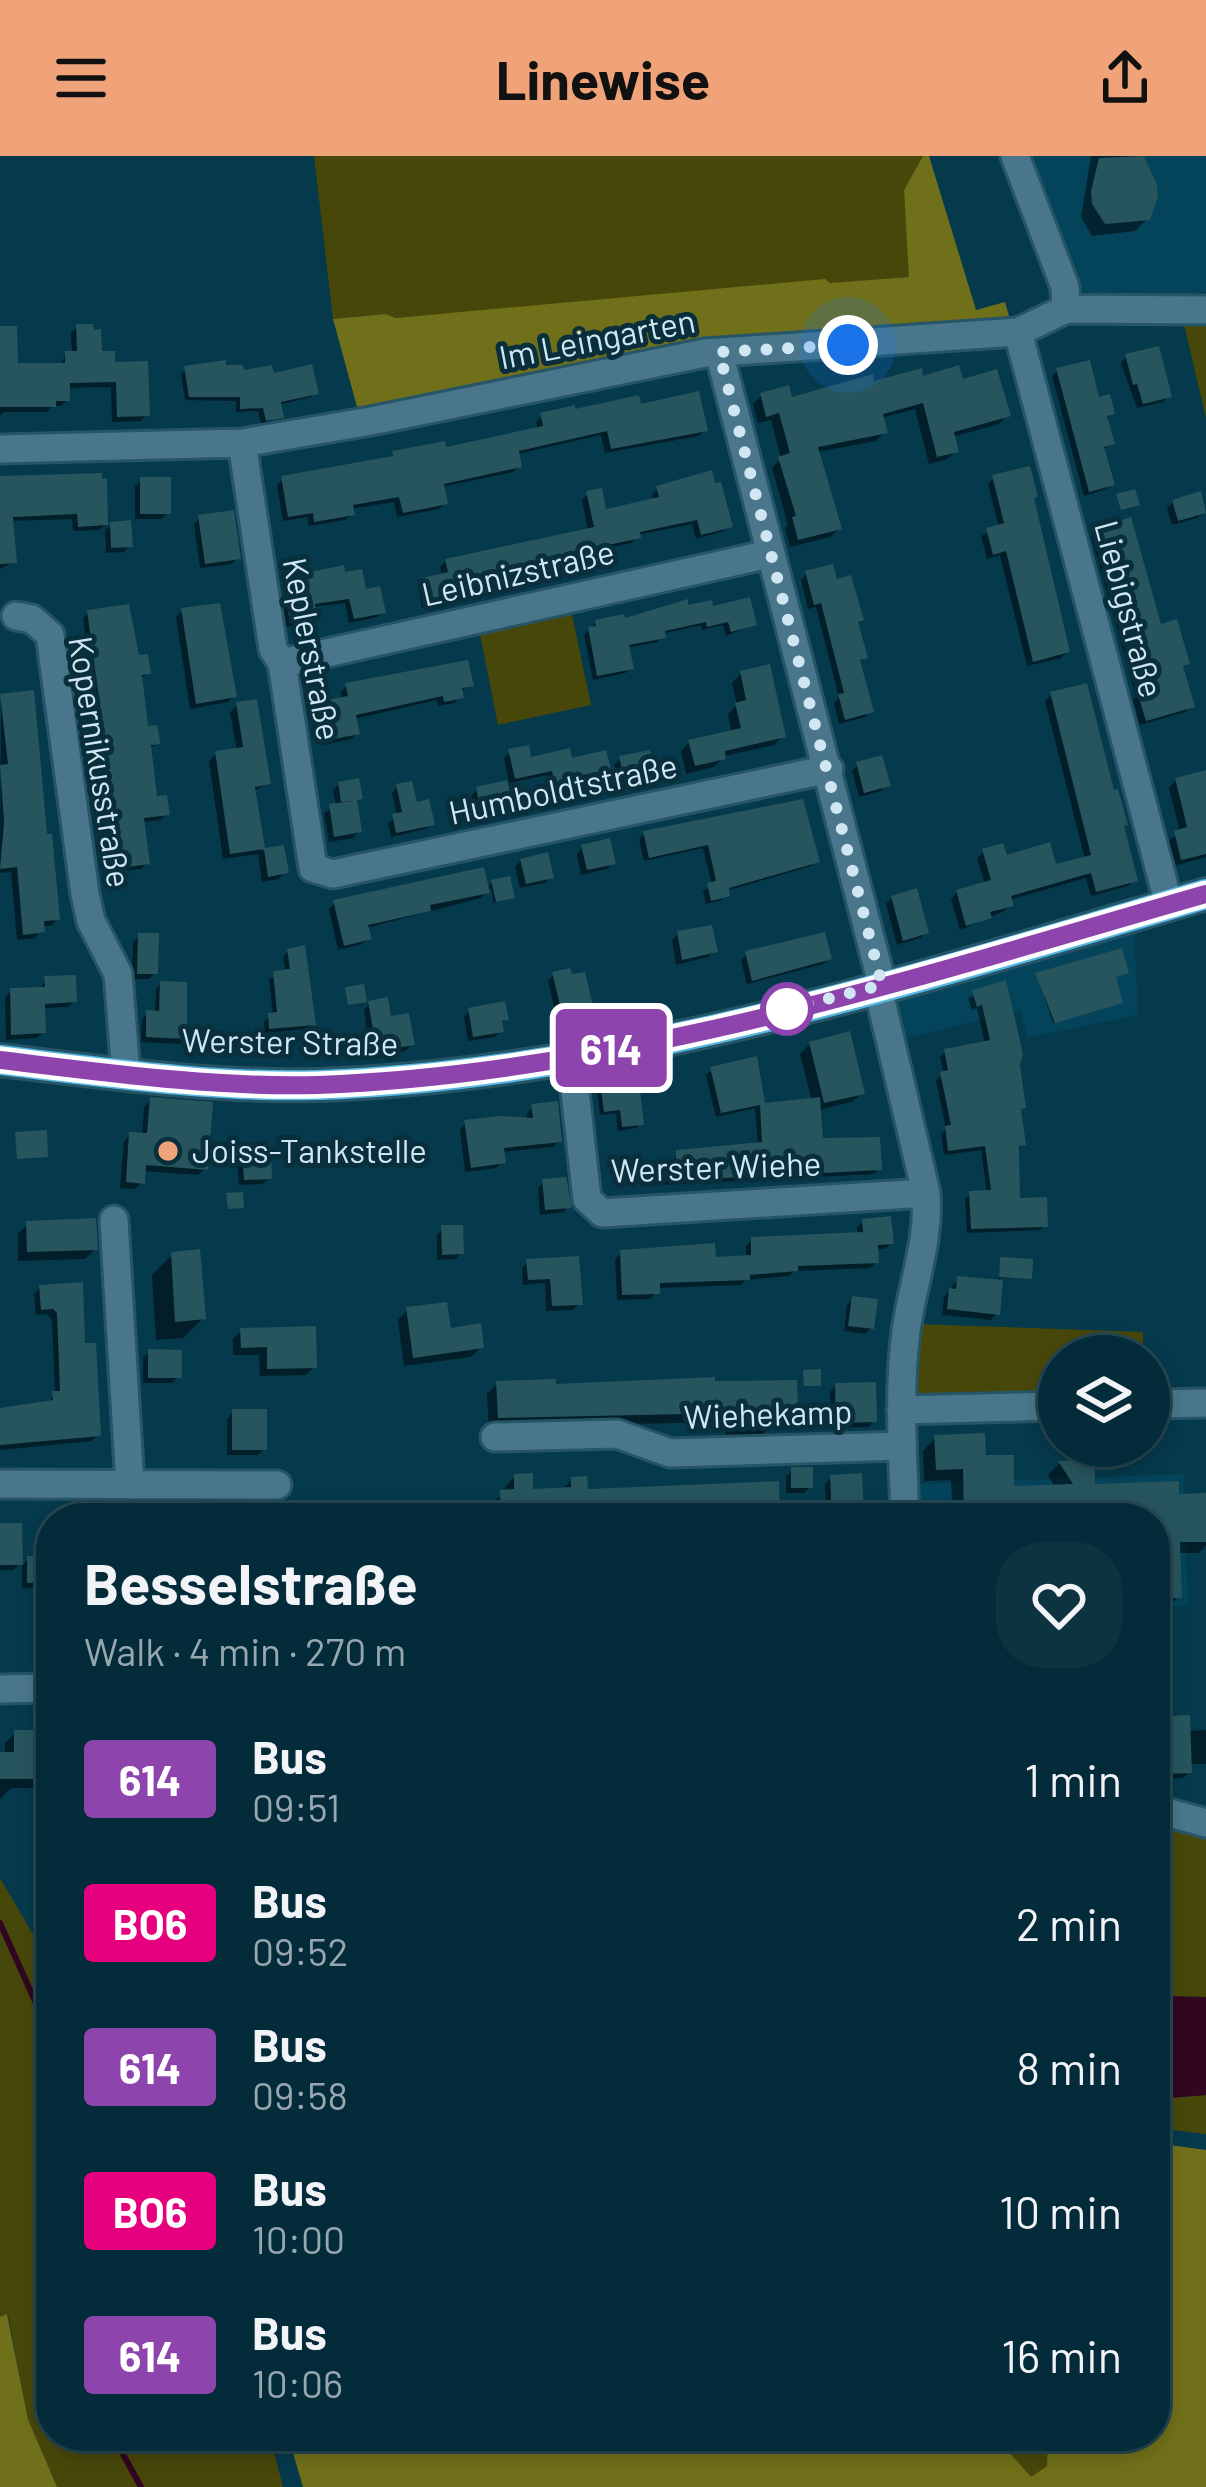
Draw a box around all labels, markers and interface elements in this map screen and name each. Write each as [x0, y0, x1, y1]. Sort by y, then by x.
icon: menu [48, 45, 114, 111]
icon: share [1092, 45, 1158, 111]
text: Linewise [496, 46, 710, 111]
street label: Im Leingarten [495, 299, 698, 377]
your location [818, 315, 878, 375]
street label: Liebigstraße [1087, 516, 1173, 701]
street label: Leibnizstraße [418, 530, 618, 614]
street label: Keplerstraße [276, 554, 350, 744]
street label: Kopernikusstraße [61, 633, 141, 890]
street label: Humboldtstraße [445, 744, 681, 832]
unlabelled marker [762, 984, 812, 1034]
line badge: 614 [542, 1009, 680, 1087]
street label: Werster Straße [181, 1019, 399, 1063]
text: 614 [580, 1023, 642, 1073]
place label: Joiss-Tankstelle [192, 1130, 427, 1170]
marker: Joiss-Tankstelle [155, 1138, 181, 1164]
street label: Werster Wiehe [610, 1142, 822, 1190]
map controls [1038, 1335, 1170, 1467]
button: layers [1038, 1335, 1170, 1467]
street label: Wiehekamp [683, 1390, 853, 1436]
button: heart [996, 1542, 1122, 1668]
text: Besselstraße [84, 1548, 418, 1616]
text: Walk · 4 min · 270 m [84, 1627, 406, 1674]
text: Bus [252, 1729, 327, 1783]
text: 1 min [1024, 1752, 1122, 1806]
text: 614 [119, 1754, 181, 1804]
text: 09:51 [252, 1783, 340, 1830]
text: Bus [252, 1873, 327, 1927]
text: 2 min [1016, 1896, 1122, 1950]
text: BO6 [113, 1898, 187, 1948]
text: 09:52 [252, 1927, 349, 1974]
text: Bus [252, 2017, 327, 2071]
text: 8 min [1017, 2040, 1122, 2094]
text: 614 [119, 2042, 181, 2092]
text: 09:58 [252, 2071, 348, 2118]
text: Bus [252, 2161, 327, 2215]
text: 10 min [999, 2184, 1122, 2238]
text: BO6 [113, 2186, 187, 2236]
text: 10:00 [252, 2215, 345, 2262]
text: Bus [252, 2305, 327, 2359]
text: 16 min [1001, 2328, 1122, 2382]
text: 614 [119, 2330, 181, 2380]
text: 10:06 [252, 2359, 343, 2406]

